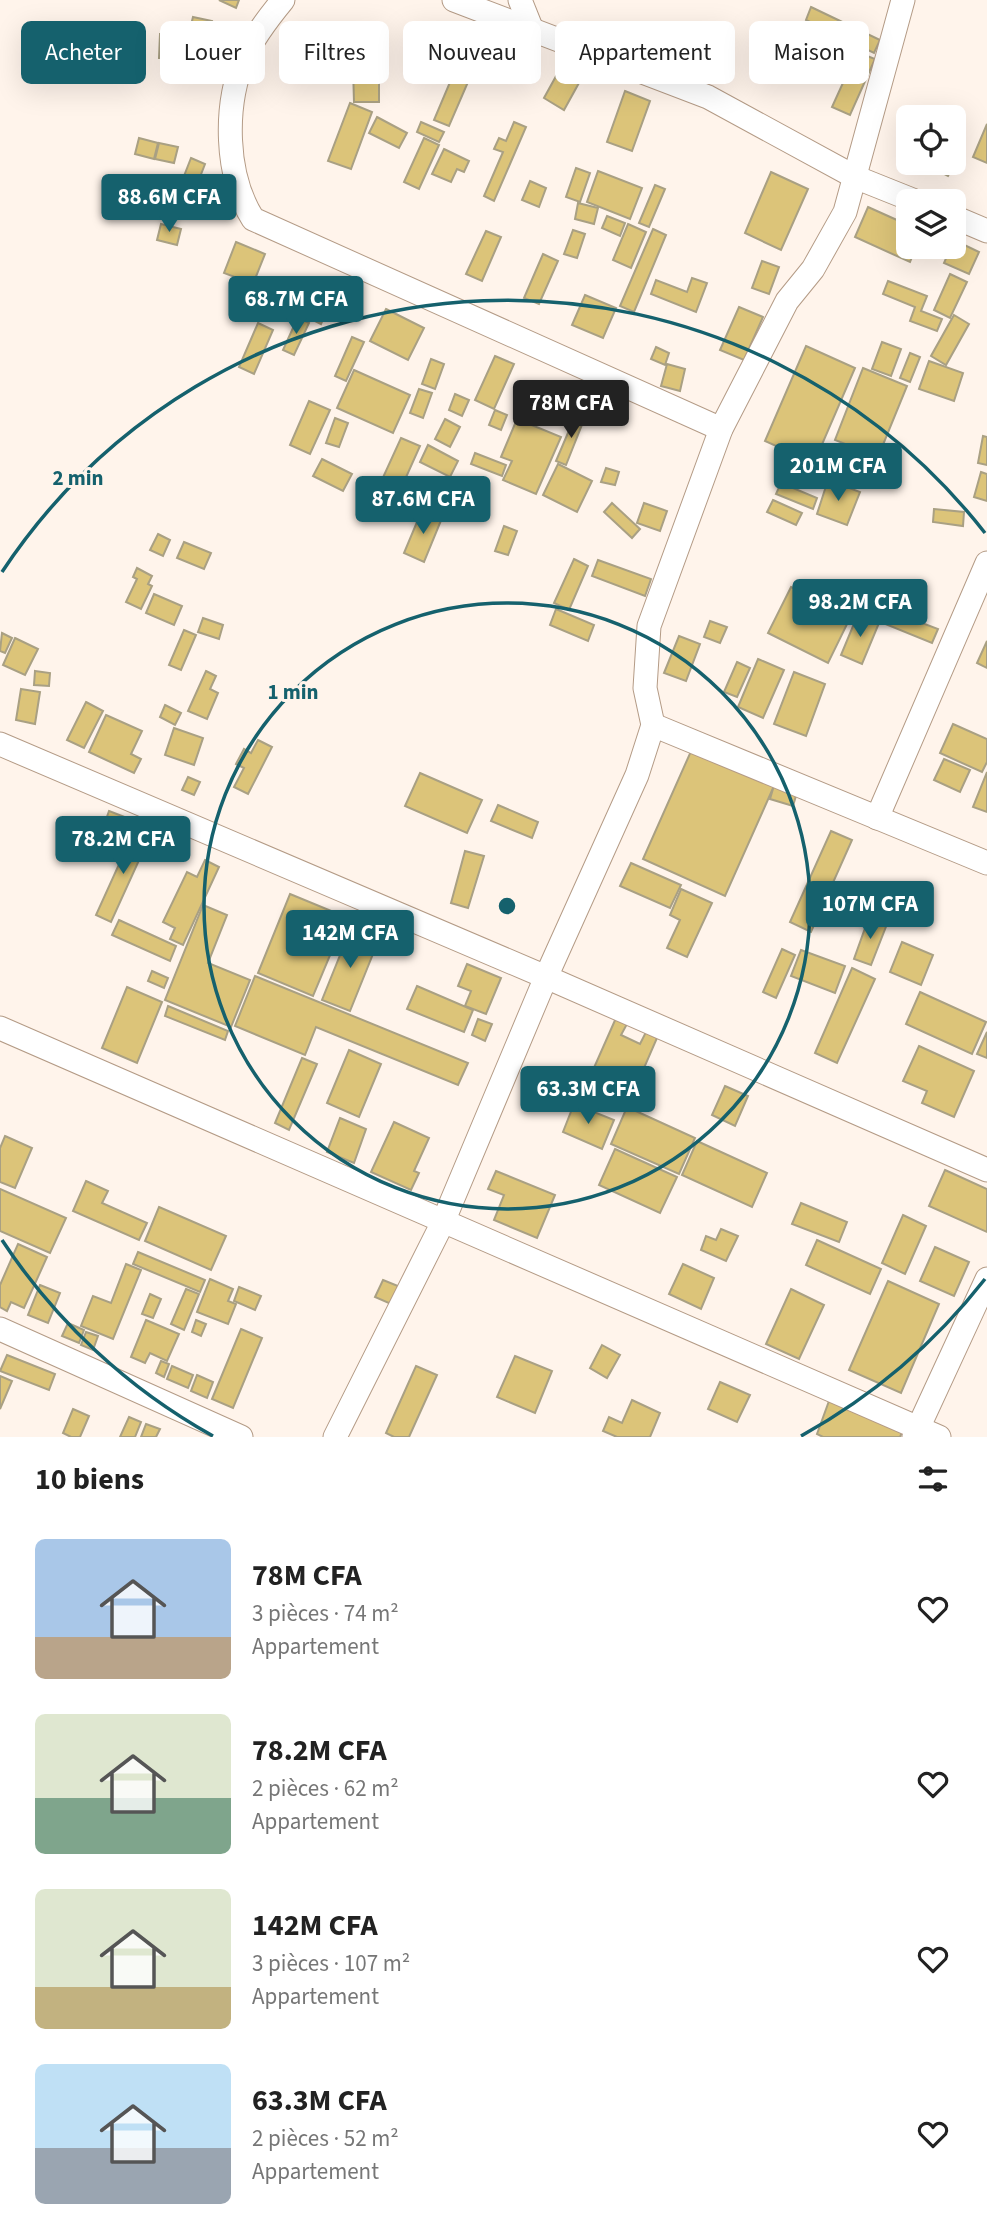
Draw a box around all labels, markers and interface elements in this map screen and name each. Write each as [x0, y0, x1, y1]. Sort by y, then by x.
chip: Acheter [21, 21, 146, 84]
chip: Louer [160, 21, 265, 84]
chip: Filtres [279, 21, 389, 84]
chip: Nouveau [403, 21, 541, 84]
chip: Appartement [555, 21, 735, 84]
chip: Maison [749, 21, 869, 84]
map controls [896, 105, 966, 259]
button: locate [896, 105, 966, 175]
pin: 88.6M CFA [89, 174, 249, 234]
text: 88.6M CFA [117, 180, 221, 213]
button: layers [896, 189, 966, 259]
pin: 68.7M CFA [216, 276, 376, 336]
text: 68.7M CFA [244, 282, 348, 315]
pin: 78M CFA [506, 380, 636, 440]
text: 78M CFA [529, 386, 613, 419]
pin: 201M CFA [766, 444, 910, 503]
text: 201M CFA [790, 449, 886, 482]
text: 2 min [52, 463, 104, 493]
pin: 87.6M CFA [343, 476, 503, 536]
text: 87.6M CFA [371, 482, 475, 515]
pin: 98.2M CFA [780, 580, 940, 639]
text: 98.2M CFA [808, 585, 912, 618]
text: 1 min [267, 677, 319, 707]
pin: 78.2M CFA [43, 816, 203, 876]
text: 78.2M CFA [71, 822, 175, 855]
pin: 107M CFA [798, 881, 942, 941]
text: 107M CFA [822, 887, 918, 920]
centre of rings [495, 894, 519, 918]
pin: 142M CFA [278, 911, 422, 970]
text: 142M CFA [302, 916, 398, 949]
pin: 63.3M CFA [508, 1066, 668, 1126]
text: 63.3M CFA [536, 1072, 640, 1105]
text: 10 biens [35, 1458, 144, 1501]
icon: filters [914, 1460, 952, 1498]
text: 78M CFA [252, 1554, 362, 1597]
icon: home [91, 1567, 175, 1651]
icon: heart [914, 1590, 952, 1628]
text: 3 pièces · 74 m² [252, 1597, 399, 1630]
text: Appartement [252, 1630, 379, 1663]
text: 78.2M CFA [252, 1729, 387, 1772]
icon: home [91, 1742, 175, 1826]
icon: heart [914, 1765, 952, 1803]
text: 2 pièces · 62 m² [252, 1772, 399, 1805]
text: Appartement [252, 1805, 379, 1838]
text: 142M CFA [252, 1904, 378, 1947]
icon: home [91, 1917, 175, 2001]
icon: heart [914, 1940, 952, 1978]
text: 3 pièces · 107 m² [252, 1947, 410, 1980]
text: Appartement [252, 1980, 379, 2013]
text: 63.3M CFA [252, 2079, 387, 2122]
icon: home [91, 2092, 175, 2176]
icon: heart [914, 2115, 952, 2153]
text: 2 pièces · 52 m² [252, 2122, 399, 2155]
text: Appartement [252, 2155, 379, 2188]

